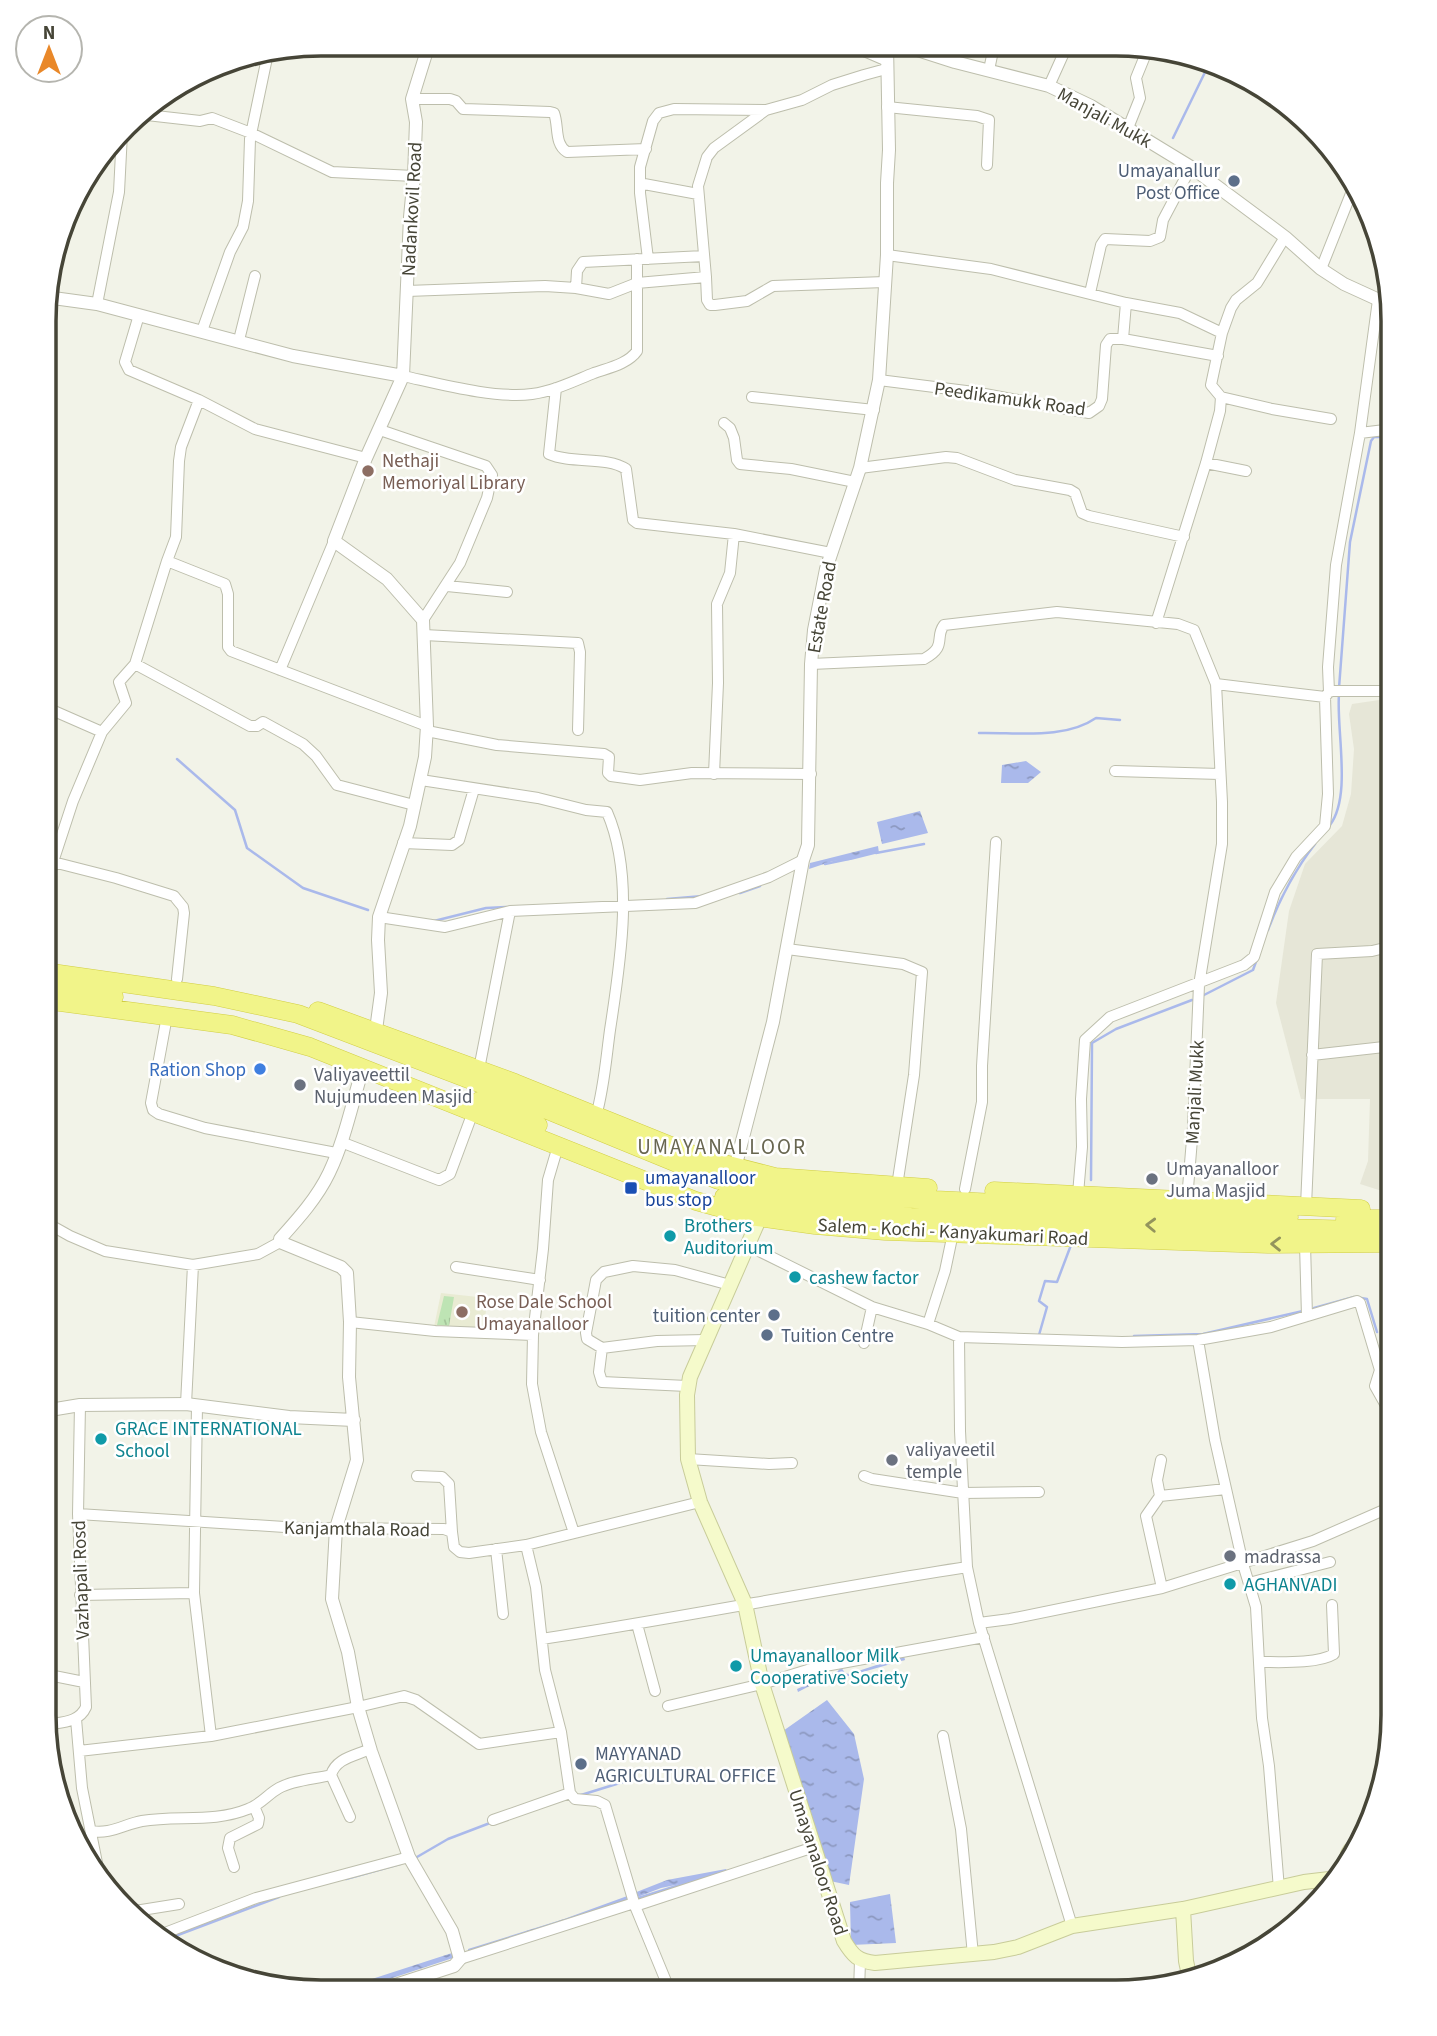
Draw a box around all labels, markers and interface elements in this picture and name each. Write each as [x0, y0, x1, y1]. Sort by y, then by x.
north arrow [14, 14, 84, 84]
text: N [43, 20, 55, 47]
street label: Manjali Mukk [1052, 81, 1157, 156]
street label: Nadankovil Road [395, 141, 430, 277]
place label: Umayanallur Post Office [1118, 158, 1220, 207]
marker: Umayanallur Post Office [1226, 173, 1242, 189]
street label: Peedikamukk Road [932, 375, 1087, 423]
place label: Nethaji Memoriyal Library [382, 448, 525, 497]
marker: Nethaji Memoriyal Library [360, 463, 376, 479]
street label: Estate Road [801, 559, 844, 655]
street label: Manjali Mukk [1179, 1039, 1212, 1145]
place label: Ration Shop [149, 1057, 246, 1084]
marker: Ration Shop [252, 1061, 268, 1077]
place label: Valiyaveettil Nujumudeen Masjid [314, 1062, 473, 1111]
marker: Valiyaveettil Nujumudeen Masjid [292, 1077, 308, 1093]
district label: UMAYANALLOOR [637, 1132, 807, 1162]
place label: Umayanalloor Juma Masjid [1166, 1156, 1279, 1205]
place label: umayanalloor bus stop [645, 1165, 756, 1214]
marker: Umayanalloor Juma Masjid [1144, 1171, 1160, 1187]
marker: umayanalloor bus stop [623, 1180, 639, 1196]
street label: Salem - Kochi - Kanyakumari Road [817, 1212, 1089, 1253]
place label: Brothers Auditorium [684, 1213, 774, 1262]
one-way arrow [1145, 1217, 1156, 1232]
marker: Brothers Auditorium [662, 1228, 678, 1244]
one-way arrow [1270, 1236, 1280, 1252]
place label: cashew factor [809, 1265, 919, 1292]
marker: cashew factor [787, 1269, 803, 1285]
place label: Rose Dale School Umayanalloor [476, 1289, 612, 1338]
place label: tuition center [653, 1303, 760, 1330]
marker: Rose Dale School Umayanalloor [454, 1304, 470, 1320]
marker: tuition center [766, 1307, 782, 1323]
place label: Tuition Centre [781, 1323, 894, 1350]
marker: Tuition Centre [759, 1327, 775, 1343]
place label: GRACE INTERNATIONAL School [115, 1416, 302, 1465]
marker: GRACE INTERNATIONAL School [93, 1431, 109, 1447]
place label: valiyaveetil temple [906, 1437, 995, 1486]
marker: valiyaveetil temple [884, 1452, 900, 1468]
street label: Kanjamthala Road [284, 1515, 430, 1544]
street label: Vazhapali Rosd [66, 1520, 97, 1640]
place label: madrassa [1244, 1544, 1321, 1571]
marker: madrassa [1222, 1548, 1238, 1564]
place label: AGHANVADI [1244, 1572, 1337, 1599]
marker: AGHANVADI [1222, 1576, 1238, 1592]
place label: Umayanalloor Milk Cooperative Society [750, 1643, 908, 1692]
marker: Umayanalloor Milk Cooperative Society [728, 1658, 744, 1674]
place label: MAYYANAD AGRICULTURAL OFFICE [595, 1741, 776, 1790]
marker: MAYYANAD AGRICULTURAL OFFICE [573, 1756, 589, 1772]
street label: Umayanaloor Road [781, 1786, 854, 1939]

